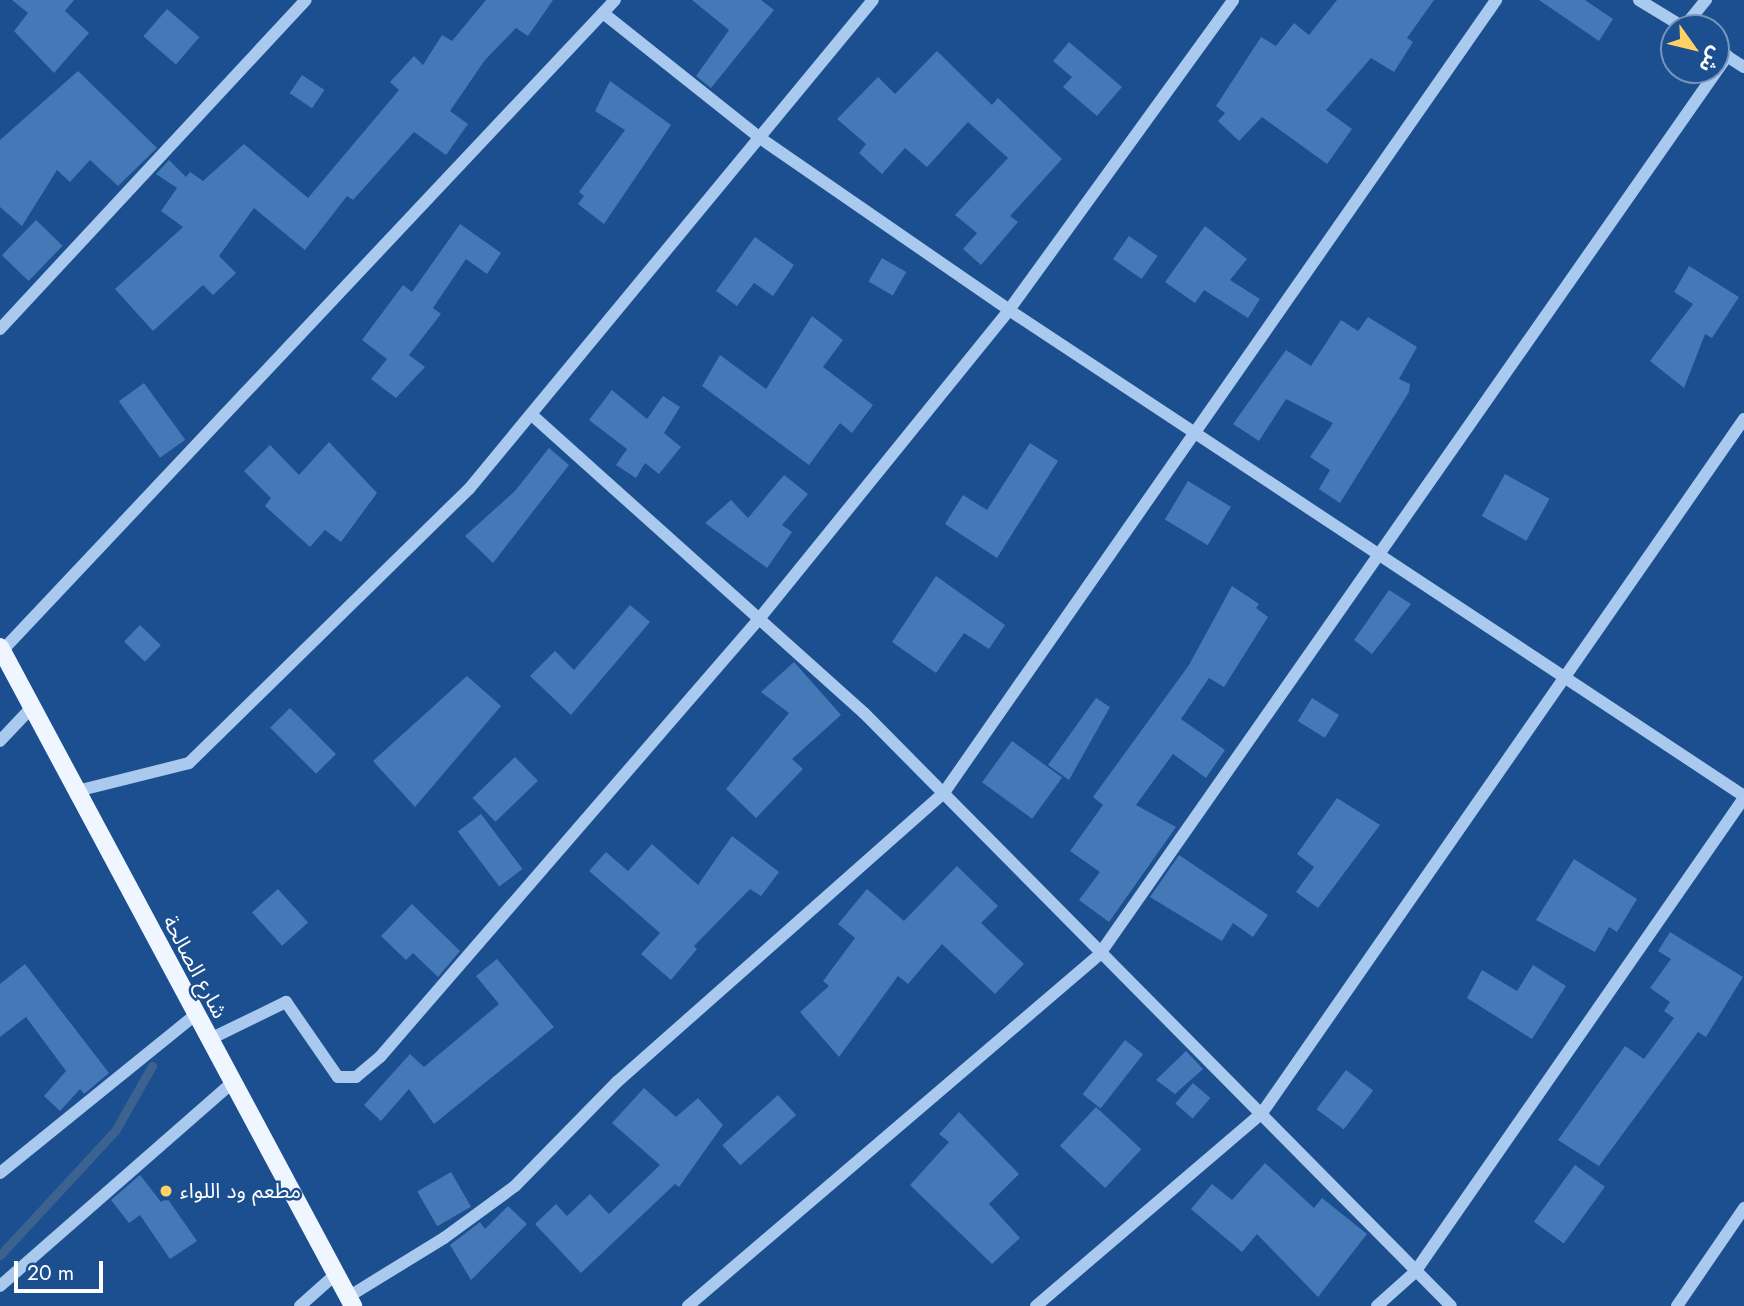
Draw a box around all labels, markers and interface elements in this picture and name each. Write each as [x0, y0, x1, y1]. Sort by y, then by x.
north arrow [1660, 14, 1730, 84]
text: ش [1693, 42, 1730, 78]
street label: شارع الصالحة [157, 911, 233, 1023]
place label: مطعم ود اللواء [180, 1178, 301, 1204]
marker: مطعم ود اللواء [158, 1183, 174, 1199]
scale bar [18, 1246, 107, 1290]
text: 20 m [27, 1258, 74, 1288]

